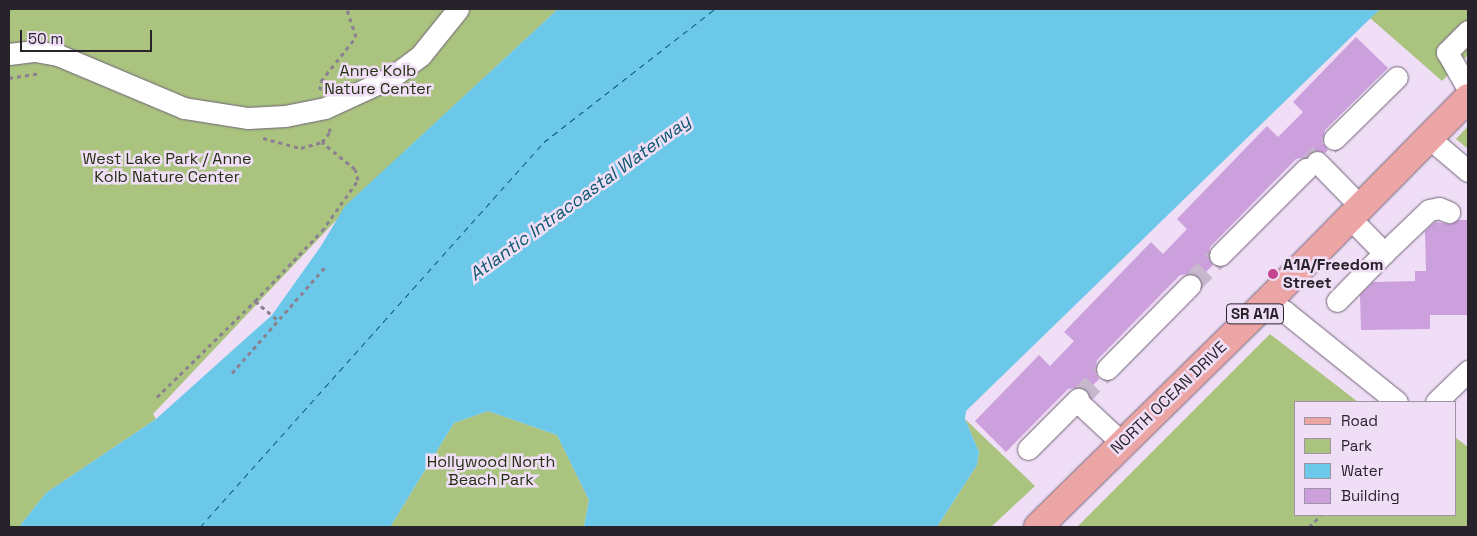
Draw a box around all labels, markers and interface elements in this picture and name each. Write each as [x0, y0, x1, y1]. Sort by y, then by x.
scale bar [22, 20, 155, 52]
text: 50 m [28, 29, 63, 48]
park label: Anne Kolb Nature Center [324, 61, 432, 99]
water label: Atlantic Intracoastal Waterway [465, 110, 695, 286]
park label: West Lake Park / Anne Kolb Nature Center [82, 149, 252, 187]
place label: A1A/Freedom Street [1283, 255, 1383, 293]
marker: A1A/Freedom Street [1267, 268, 1279, 280]
road number: SR A1A [1225, 302, 1285, 326]
street label: NORTH OCEAN DRIVE [1107, 338, 1231, 458]
legend [1294, 401, 1457, 516]
text: Road [1341, 411, 1378, 430]
text: Park [1341, 436, 1372, 455]
park label: Hollywood North Beach Park [427, 452, 555, 490]
text: Water [1341, 461, 1383, 480]
text: Building [1341, 486, 1400, 505]

